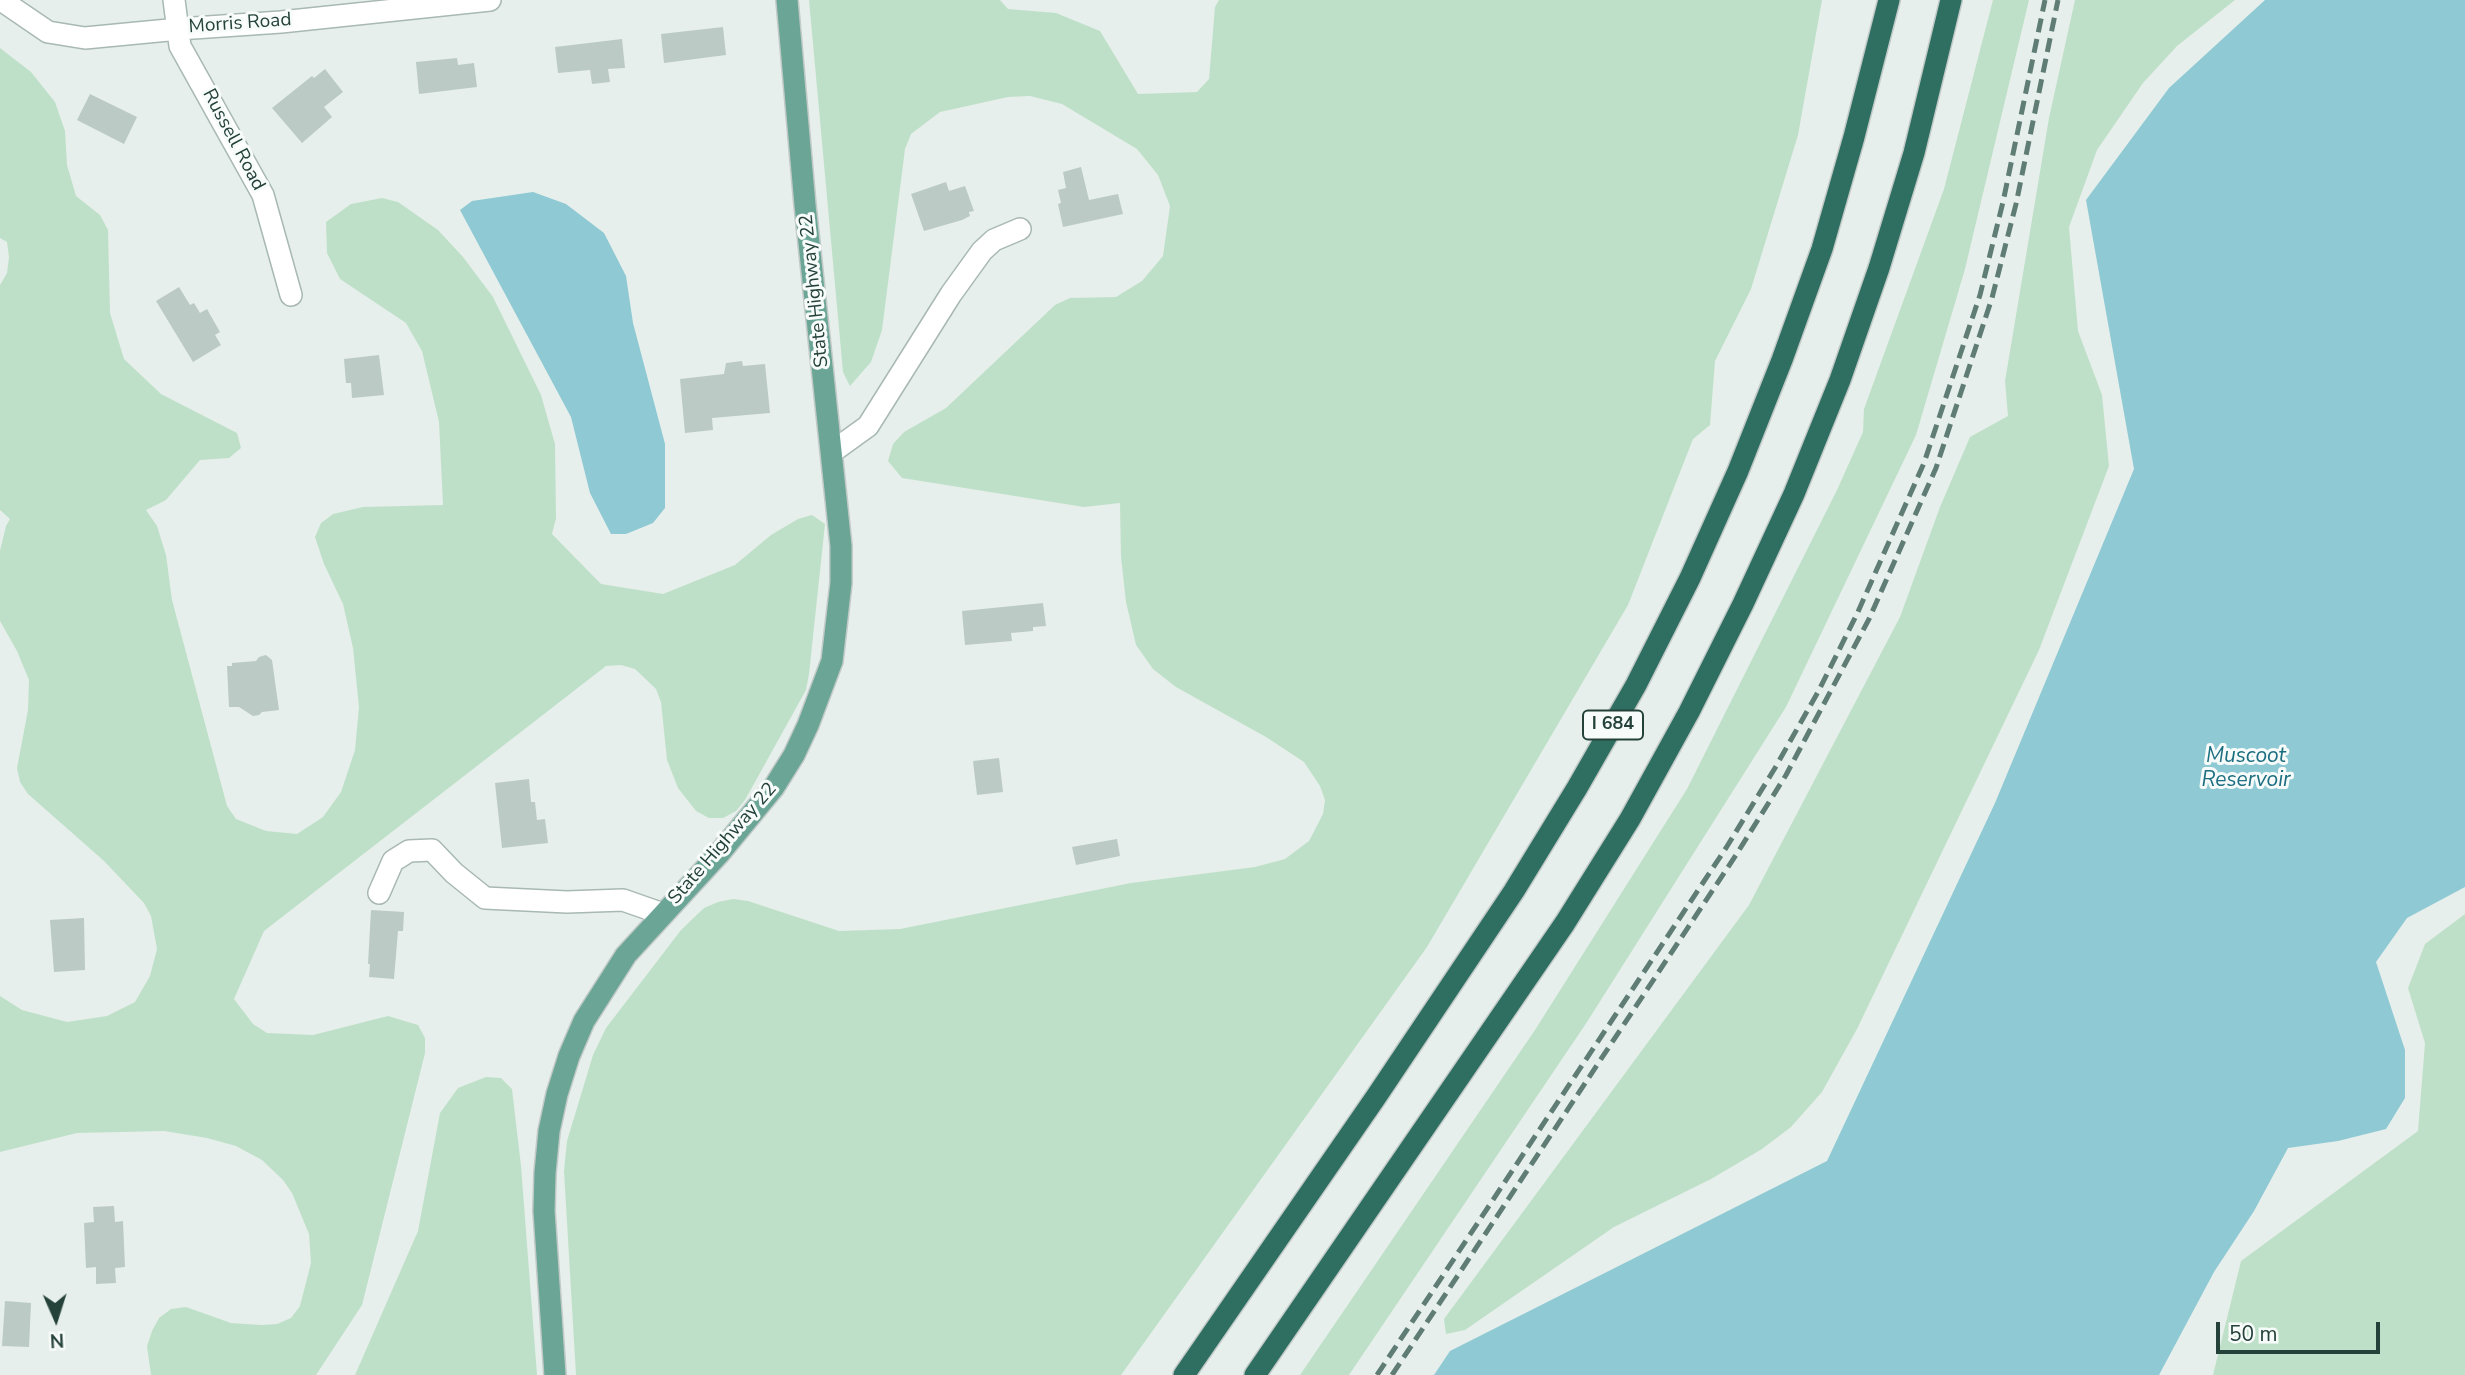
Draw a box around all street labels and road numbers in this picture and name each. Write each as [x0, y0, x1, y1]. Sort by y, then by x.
street label: Morris Road [188, 9, 292, 39]
street label: Russell Road [197, 85, 269, 195]
street label: State Highway 22 [796, 213, 834, 369]
road number: I 684 [1583, 710, 1643, 740]
street label: State Highway 22 [664, 778, 782, 910]

